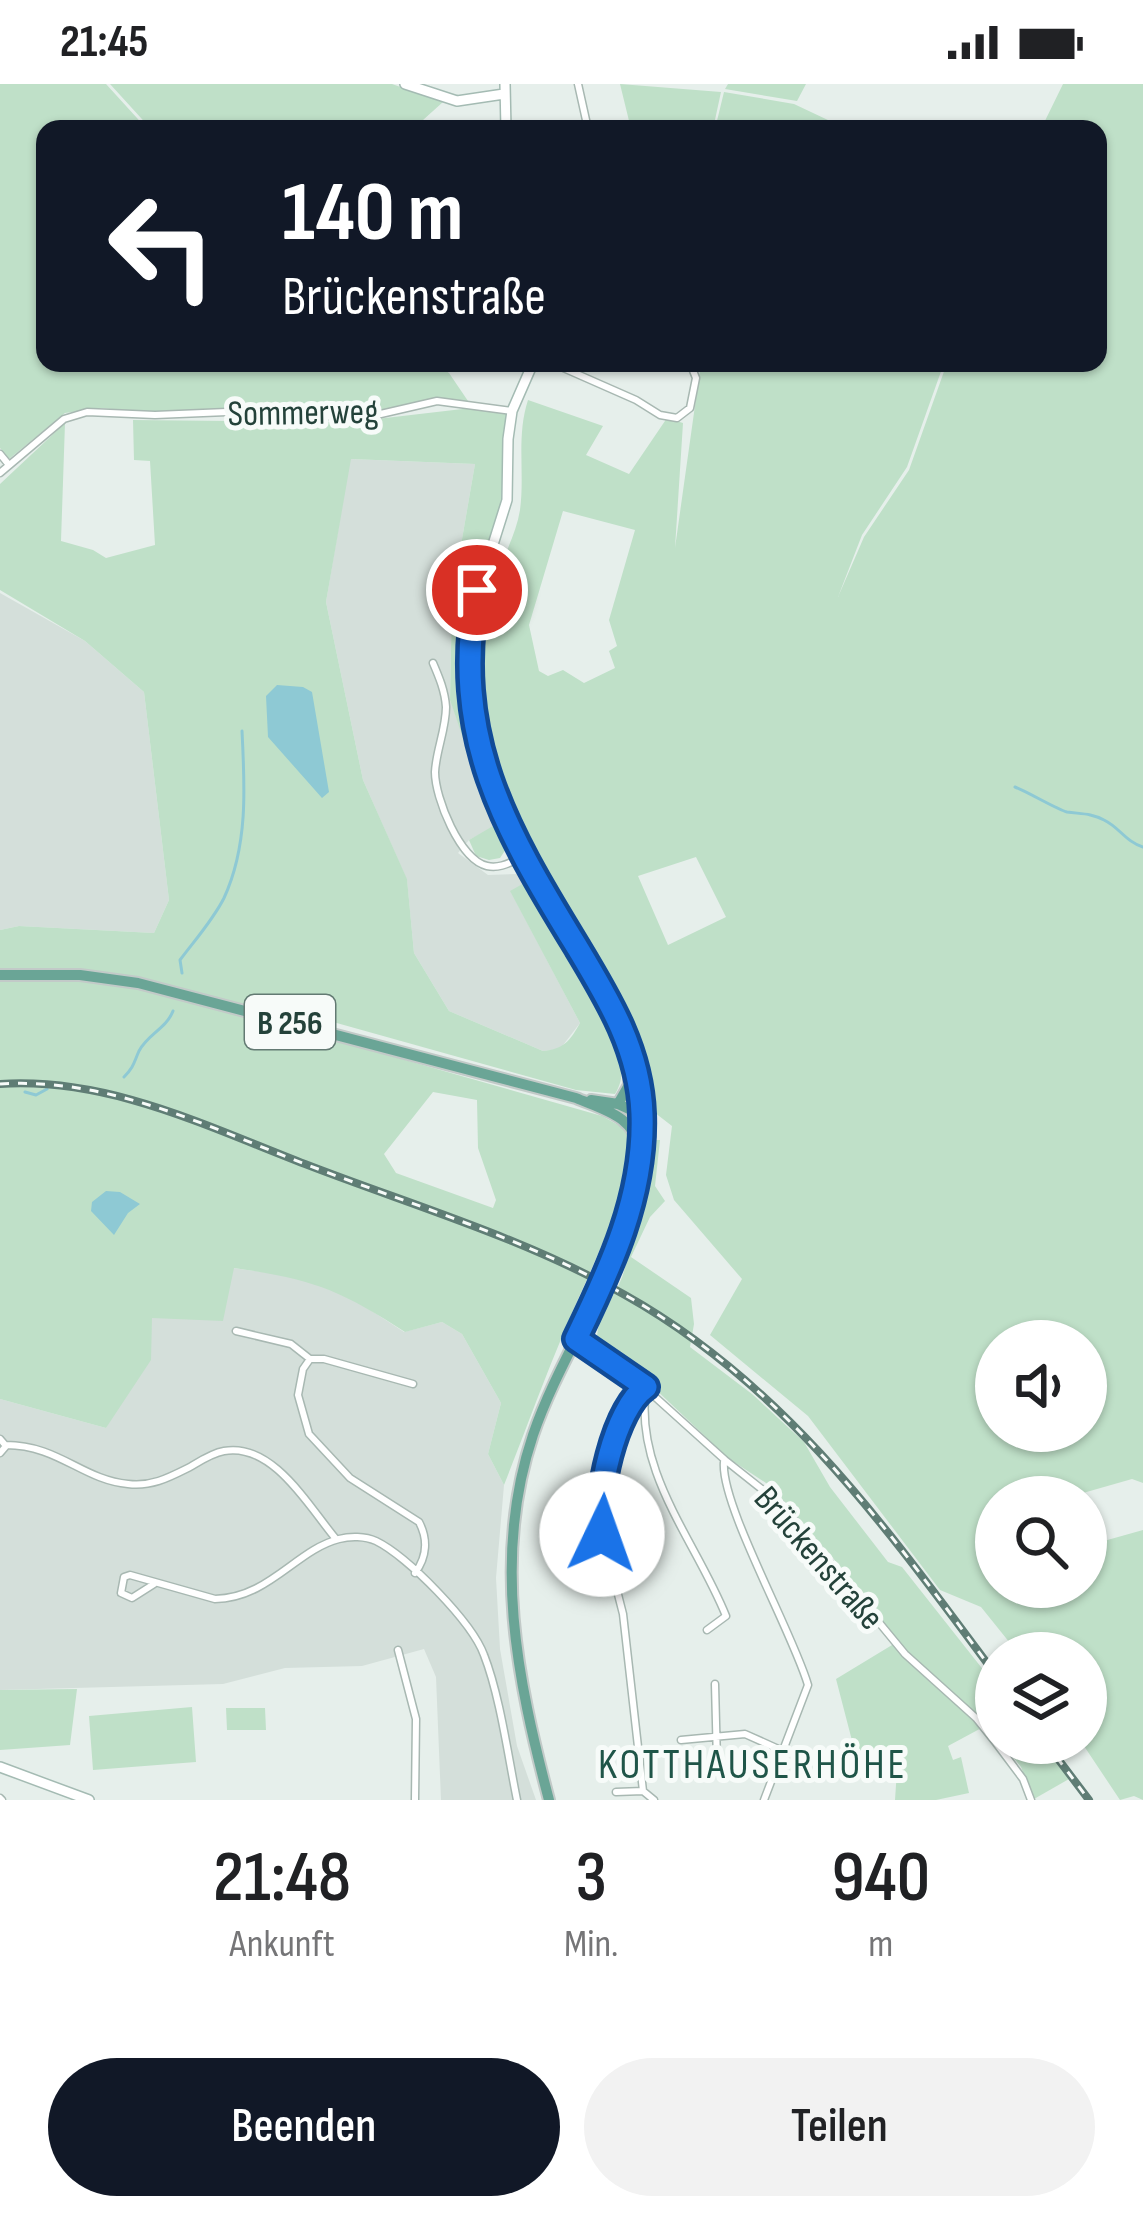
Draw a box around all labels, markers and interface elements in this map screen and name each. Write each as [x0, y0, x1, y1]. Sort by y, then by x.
text: 21:45 [60, 15, 148, 70]
text: 140 m [282, 163, 463, 264]
icon: left [84, 168, 240, 324]
text: Brückenstraße [282, 265, 546, 330]
street label: Sommerweg [227, 391, 379, 436]
pin [426, 539, 528, 641]
icon: arrive [444, 557, 510, 623]
road number: B 256 [245, 995, 335, 1049]
map controls [975, 1320, 1107, 1764]
button: sound [975, 1320, 1107, 1452]
position arrow [539, 1471, 665, 1597]
button: search [975, 1476, 1107, 1608]
street label: Brückenstraße [744, 1478, 892, 1639]
button: layers [975, 1632, 1107, 1764]
district label: KOTTHAUSERHÖHE [598, 1740, 908, 1791]
text: 21:48 [213, 1835, 351, 1922]
text: 3 [576, 1835, 607, 1922]
text: 940 [831, 1835, 930, 1922]
text: Ankunft [229, 1921, 335, 1968]
text: Min. [564, 1921, 618, 1968]
text: m [868, 1921, 893, 1968]
button: Beenden [48, 2058, 560, 2196]
button: Teilen [584, 2058, 1095, 2196]

